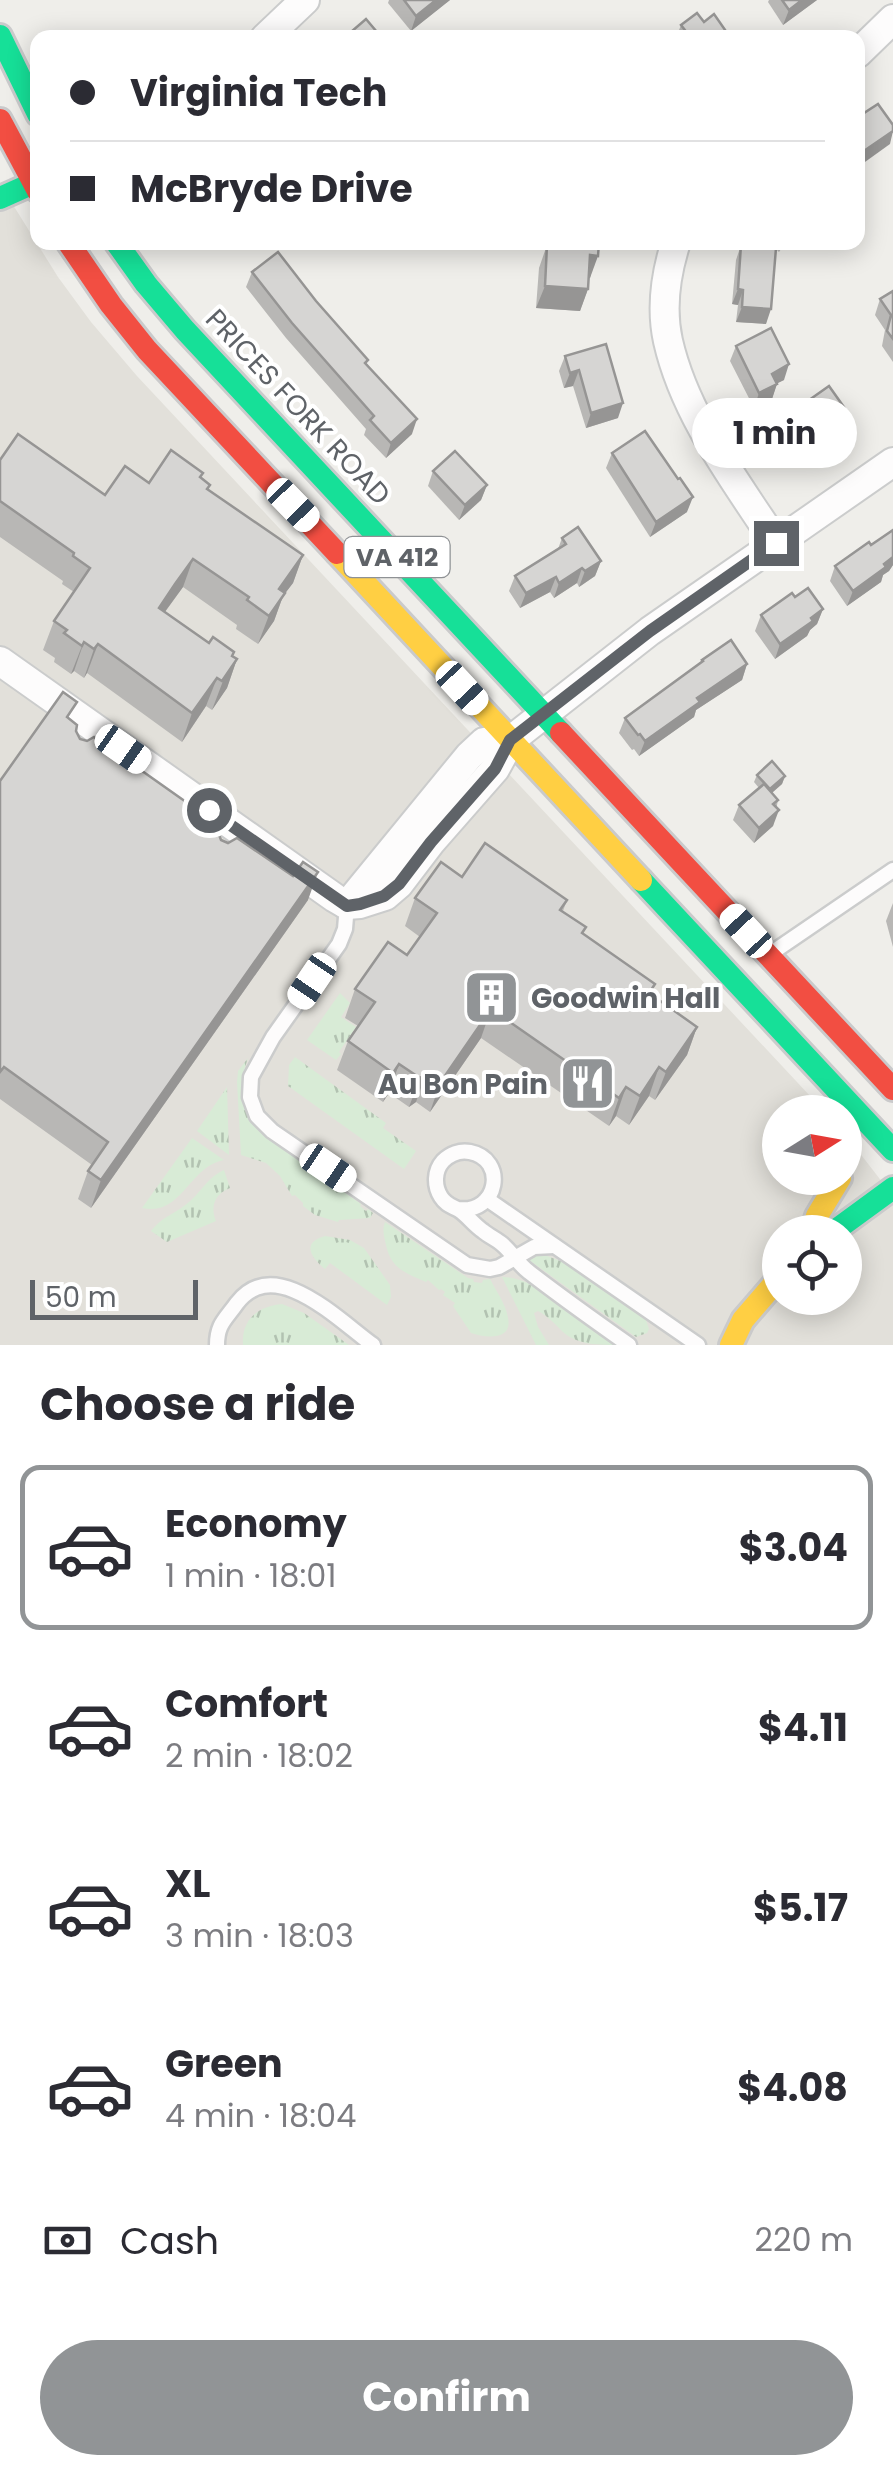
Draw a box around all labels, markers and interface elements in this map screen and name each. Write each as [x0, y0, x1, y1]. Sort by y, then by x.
text: Virginia Tech [130, 66, 387, 119]
text: McBryde Drive [130, 162, 413, 215]
street label: PRICES FORK ROAD [197, 300, 399, 514]
callout: 1 min [694, 398, 858, 468]
text: 1 min [733, 410, 816, 455]
car [261, 473, 325, 537]
route end [754, 521, 799, 566]
road number: VA 412 [344, 537, 450, 577]
car [431, 656, 493, 720]
car [90, 720, 156, 778]
route start [187, 788, 232, 833]
car [715, 899, 777, 963]
car [283, 948, 341, 1014]
building icon: Goodwin Hall [462, 968, 522, 1028]
place label: Goodwin Hall [531, 979, 720, 1018]
restaurant icon: Au Bon Pain [557, 1054, 617, 1114]
place label: Au Bon Pain [378, 1065, 548, 1104]
north arrow [762, 1095, 862, 1195]
map controls [762, 1095, 862, 1315]
car [295, 1139, 361, 1197]
button: locate [762, 1215, 862, 1315]
scale bar [30, 1275, 198, 1320]
text: 50 m [45, 1278, 116, 1317]
text: Choose a ride [40, 1373, 355, 1436]
text: Economy [165, 1497, 347, 1550]
icon: car [45, 1503, 135, 1593]
text: $3.04 [739, 1521, 848, 1574]
text: 1 min · 18:01 [165, 1553, 337, 1598]
text: Comfort [165, 1677, 328, 1730]
icon: car [45, 1683, 135, 1773]
text: $4.11 [758, 1701, 848, 1754]
text: 2 min · 18:02 [165, 1733, 353, 1778]
text: XL [165, 1857, 210, 1910]
icon: car [45, 1863, 135, 1953]
text: $5.17 [753, 1881, 848, 1934]
text: 3 min · 18:03 [165, 1913, 354, 1958]
text: Green [165, 2037, 283, 2090]
icon: car [45, 2043, 135, 2133]
text: $4.08 [737, 2061, 848, 2114]
text: 4 min · 18:04 [165, 2093, 356, 2138]
icon: cash [40, 2213, 95, 2268]
text: Cash [120, 2214, 219, 2267]
text: 220 m [755, 2217, 853, 2262]
button: Confirm [40, 2340, 853, 2455]

